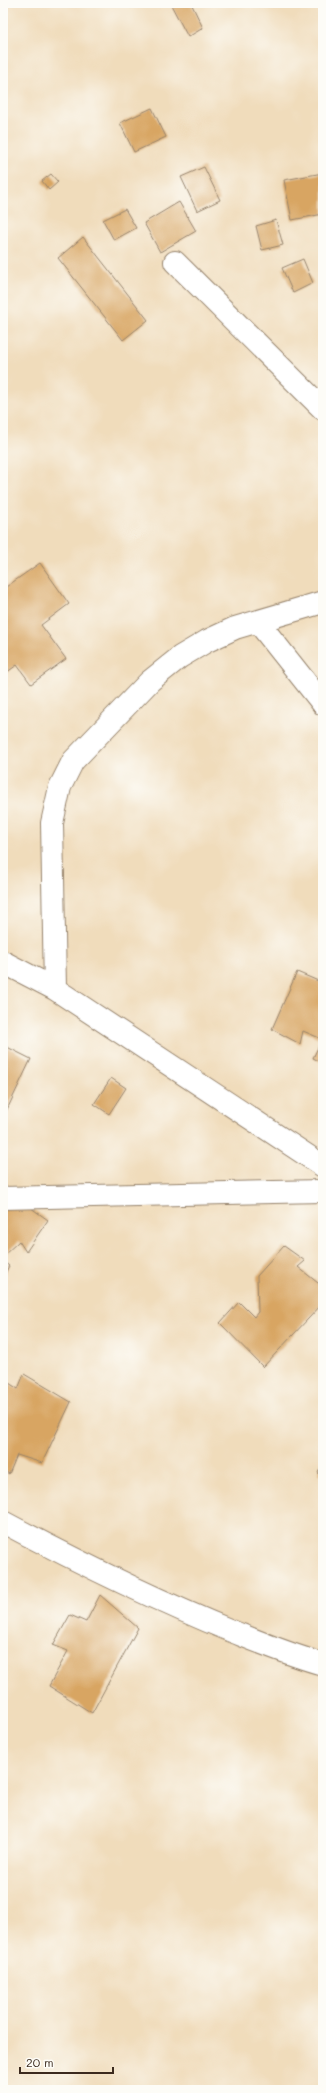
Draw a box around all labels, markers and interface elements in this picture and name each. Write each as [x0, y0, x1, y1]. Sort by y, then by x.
scale bar [20, 2049, 113, 2075]
text: 20 m [26, 2054, 54, 2070]

